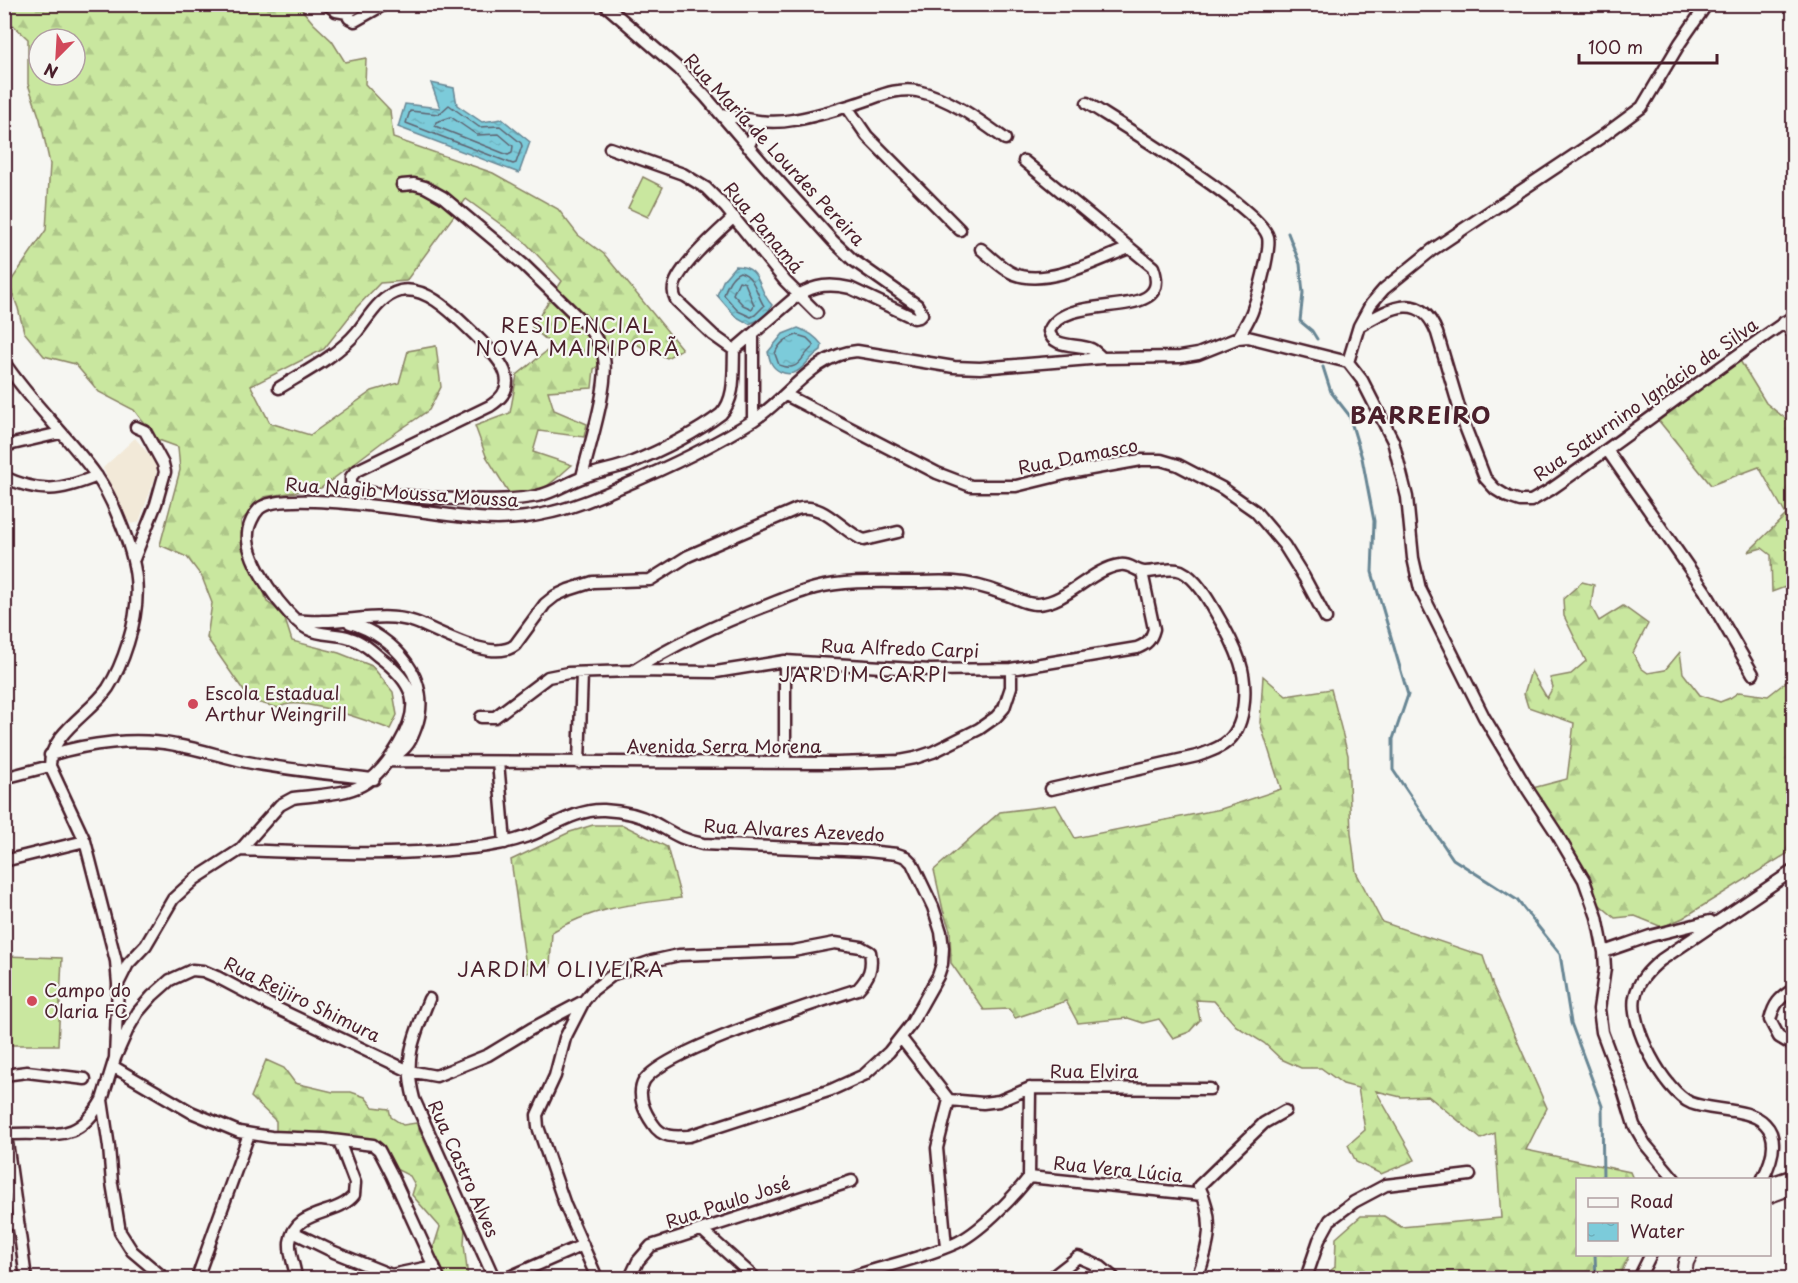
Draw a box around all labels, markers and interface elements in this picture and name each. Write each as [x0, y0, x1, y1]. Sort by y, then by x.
north arrow [27, 27, 87, 87]
scale bar [1579, 27, 1717, 65]
text: 100 m [1588, 33, 1643, 60]
street label: Rua Maria de Lourdes Pereira [678, 47, 872, 252]
text: N [40, 58, 61, 85]
street label: Rua Panamá [718, 176, 811, 279]
district label: RESIDENCIAL NOVA MAIRIPORÃ [475, 310, 681, 363]
street label: Rua Saturnino Ignácio da Silva [1527, 311, 1763, 487]
district label: BARREIRO [1350, 396, 1492, 432]
street label: Rua Damasco [1015, 431, 1140, 480]
street label: Rua Nagib Moussa Moussa [285, 470, 520, 513]
street label: Rua Alfredo Carpi [821, 631, 980, 664]
district label: JARDIM CARPI [779, 659, 949, 689]
place label: Escola Estadual Arthur Weingrill [205, 679, 347, 727]
marker: Escola Estadual Arthur Weingrill [186, 697, 200, 711]
street label: Avenida Serra Morena [626, 732, 822, 759]
street label: Rua Alvares Azevedo [703, 811, 885, 848]
street label: Rua Reijiro Shimura [220, 949, 385, 1048]
district label: JARDIM OLIVEIRA [457, 954, 665, 984]
place label: Campo do Olaria FC [44, 976, 131, 1024]
marker: Campo do Olaria FC [25, 994, 39, 1008]
street label: Rua Elvira [1050, 1057, 1139, 1084]
street label: Rua Castro Alves [422, 1095, 507, 1241]
street label: Rua Vera Lúcia [1052, 1148, 1185, 1189]
street label: Rua Paulo José [662, 1169, 793, 1234]
legend [1576, 1178, 1771, 1256]
text: Road [1630, 1187, 1674, 1214]
text: Water [1630, 1217, 1685, 1244]

